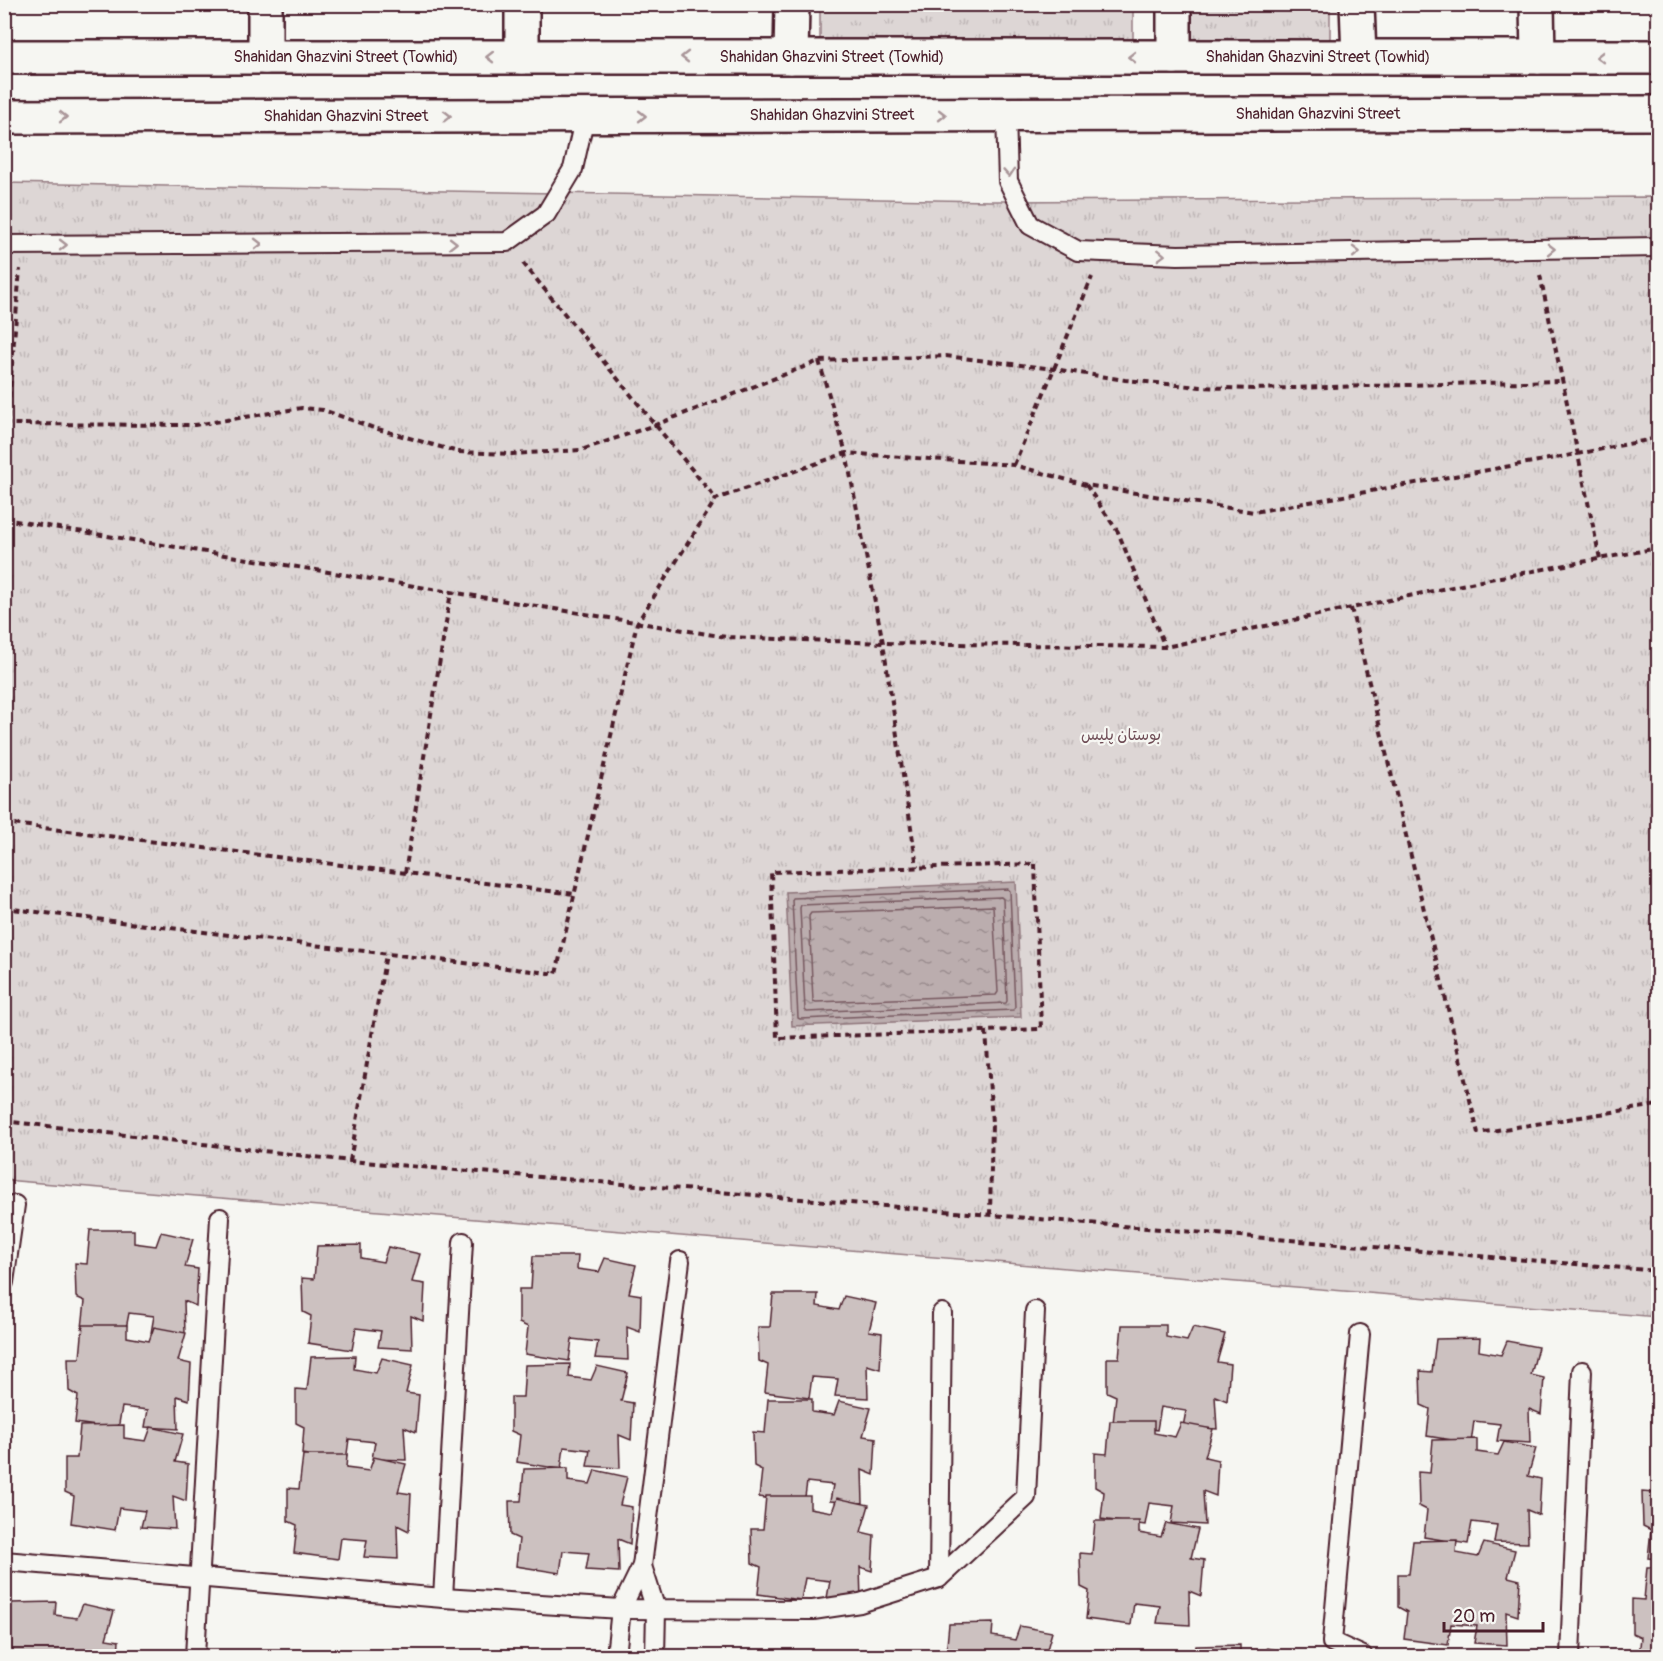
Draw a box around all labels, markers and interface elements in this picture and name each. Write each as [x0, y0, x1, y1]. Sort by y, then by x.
street label: Shahidan Ghazvini Street (Towhid) [234, 47, 458, 67]
street label: Shahidan Ghazvini Street (Towhid) [720, 47, 944, 67]
street label: Shahidan Ghazvini Street (Towhid) [1206, 47, 1430, 67]
one-way arrow [486, 51, 495, 63]
one-way arrow [681, 51, 690, 63]
one-way arrow [1128, 51, 1137, 63]
one-way arrow [1596, 51, 1605, 63]
street label: Shahidan Ghazvini Street [1236, 104, 1401, 124]
street label: Shahidan Ghazvini Street [750, 105, 915, 125]
street label: Shahidan Ghazvini Street [264, 106, 429, 126]
one-way arrow [937, 109, 946, 121]
one-way arrow [442, 110, 451, 122]
one-way arrow [637, 110, 646, 122]
one-way arrow [58, 111, 67, 123]
one-way arrow [1002, 169, 1015, 178]
one-way arrow [448, 236, 457, 249]
one-way arrow [253, 238, 262, 250]
one-way arrow [58, 239, 67, 251]
one-way arrow [1547, 243, 1556, 255]
one-way arrow [1352, 246, 1361, 258]
one-way arrow [1157, 248, 1166, 261]
park label: بوستان پلیس [1081, 725, 1161, 745]
scale bar [1444, 1595, 1543, 1633]
text: 20 m [1453, 1605, 1495, 1628]

